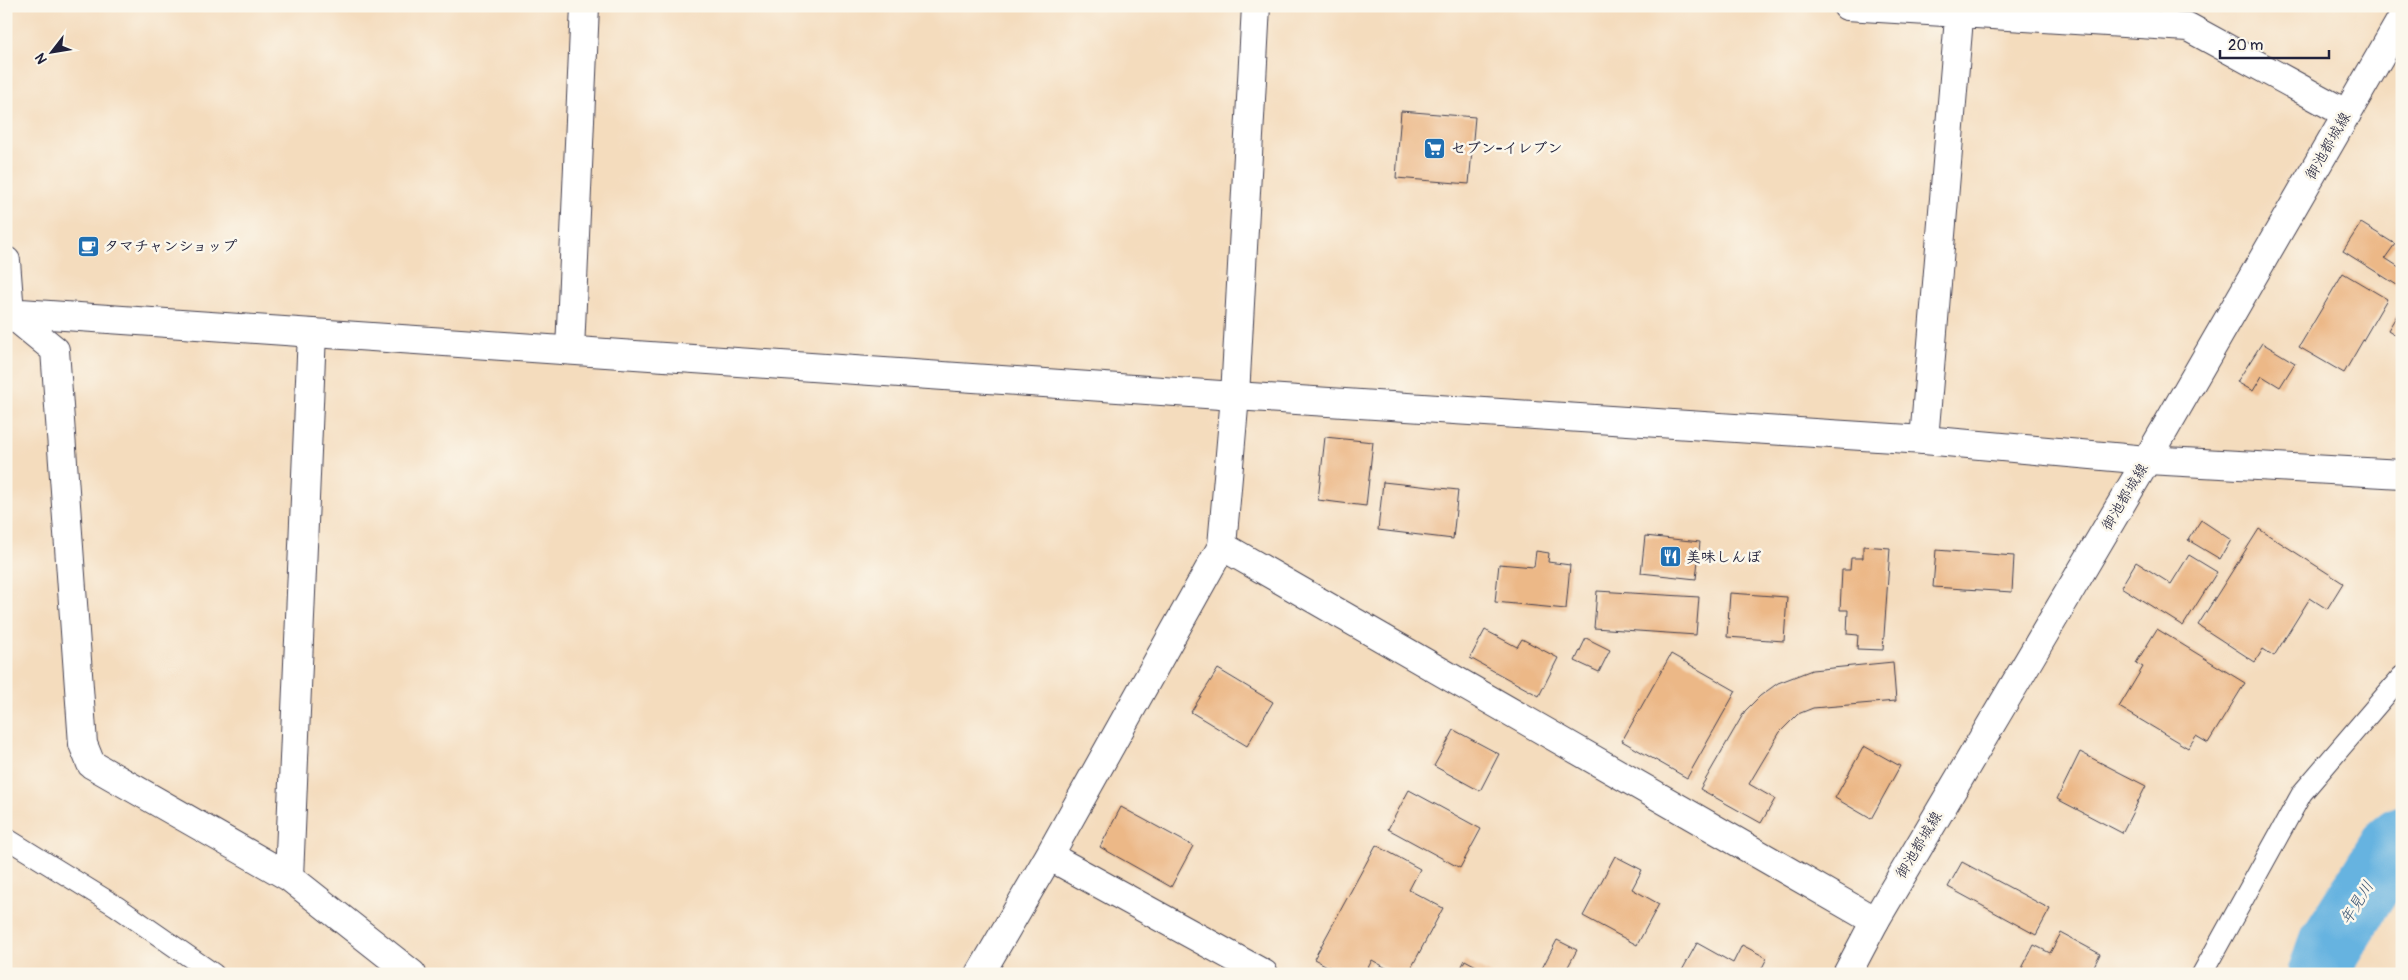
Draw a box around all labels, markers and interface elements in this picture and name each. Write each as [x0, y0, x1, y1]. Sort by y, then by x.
north arrow [28, 28, 78, 78]
scale bar [2220, 28, 2329, 60]
text: 20 m [2228, 36, 2263, 55]
text: N [32, 50, 51, 67]
street label: 御池都城線 [2301, 109, 2355, 183]
supermarket icon: セブン-イレブン [1423, 136, 1447, 160]
place label: セブン-イレブン [1451, 139, 1562, 158]
cafe icon: タマチャンショップ [76, 234, 100, 258]
place label: タマチャンショップ [104, 237, 237, 256]
street label: 御池都城線 [2098, 460, 2152, 534]
restaurant icon: 美味しんぼ [1658, 545, 1682, 569]
place label: 美味しんぼ [1686, 548, 1762, 567]
street label: 御池都城線 [1892, 808, 1946, 882]
water label: 年見川 [2336, 877, 2378, 929]

